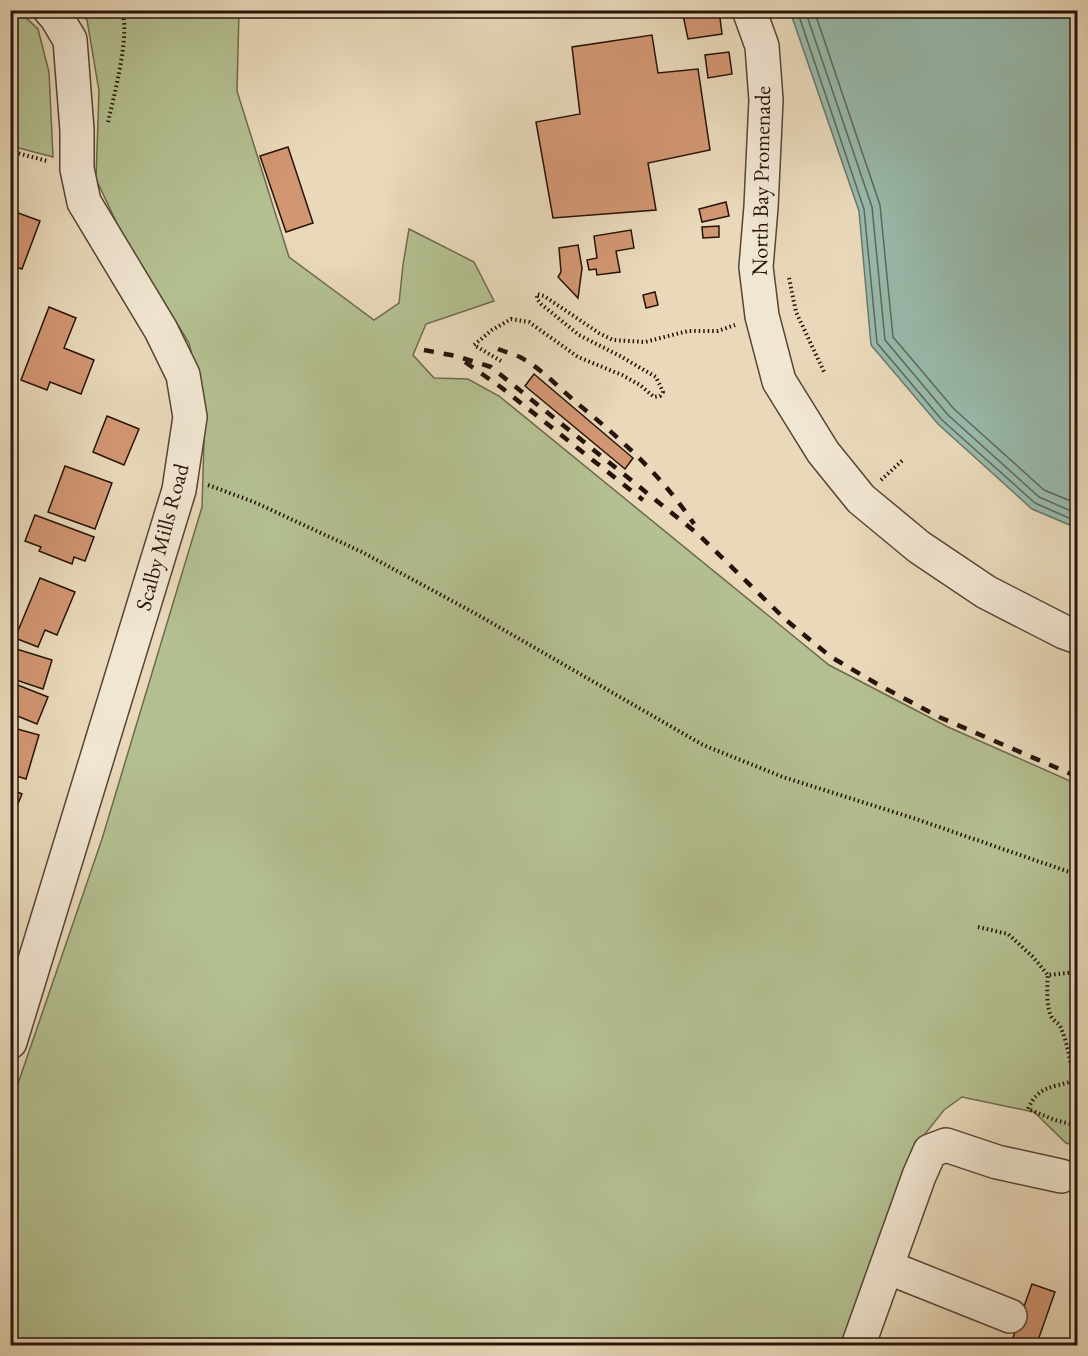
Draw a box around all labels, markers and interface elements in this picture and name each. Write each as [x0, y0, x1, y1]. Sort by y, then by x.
street label: North Bay Promenade [745, 85, 777, 276]
street label: Scalby Mills Road [128, 459, 196, 614]

